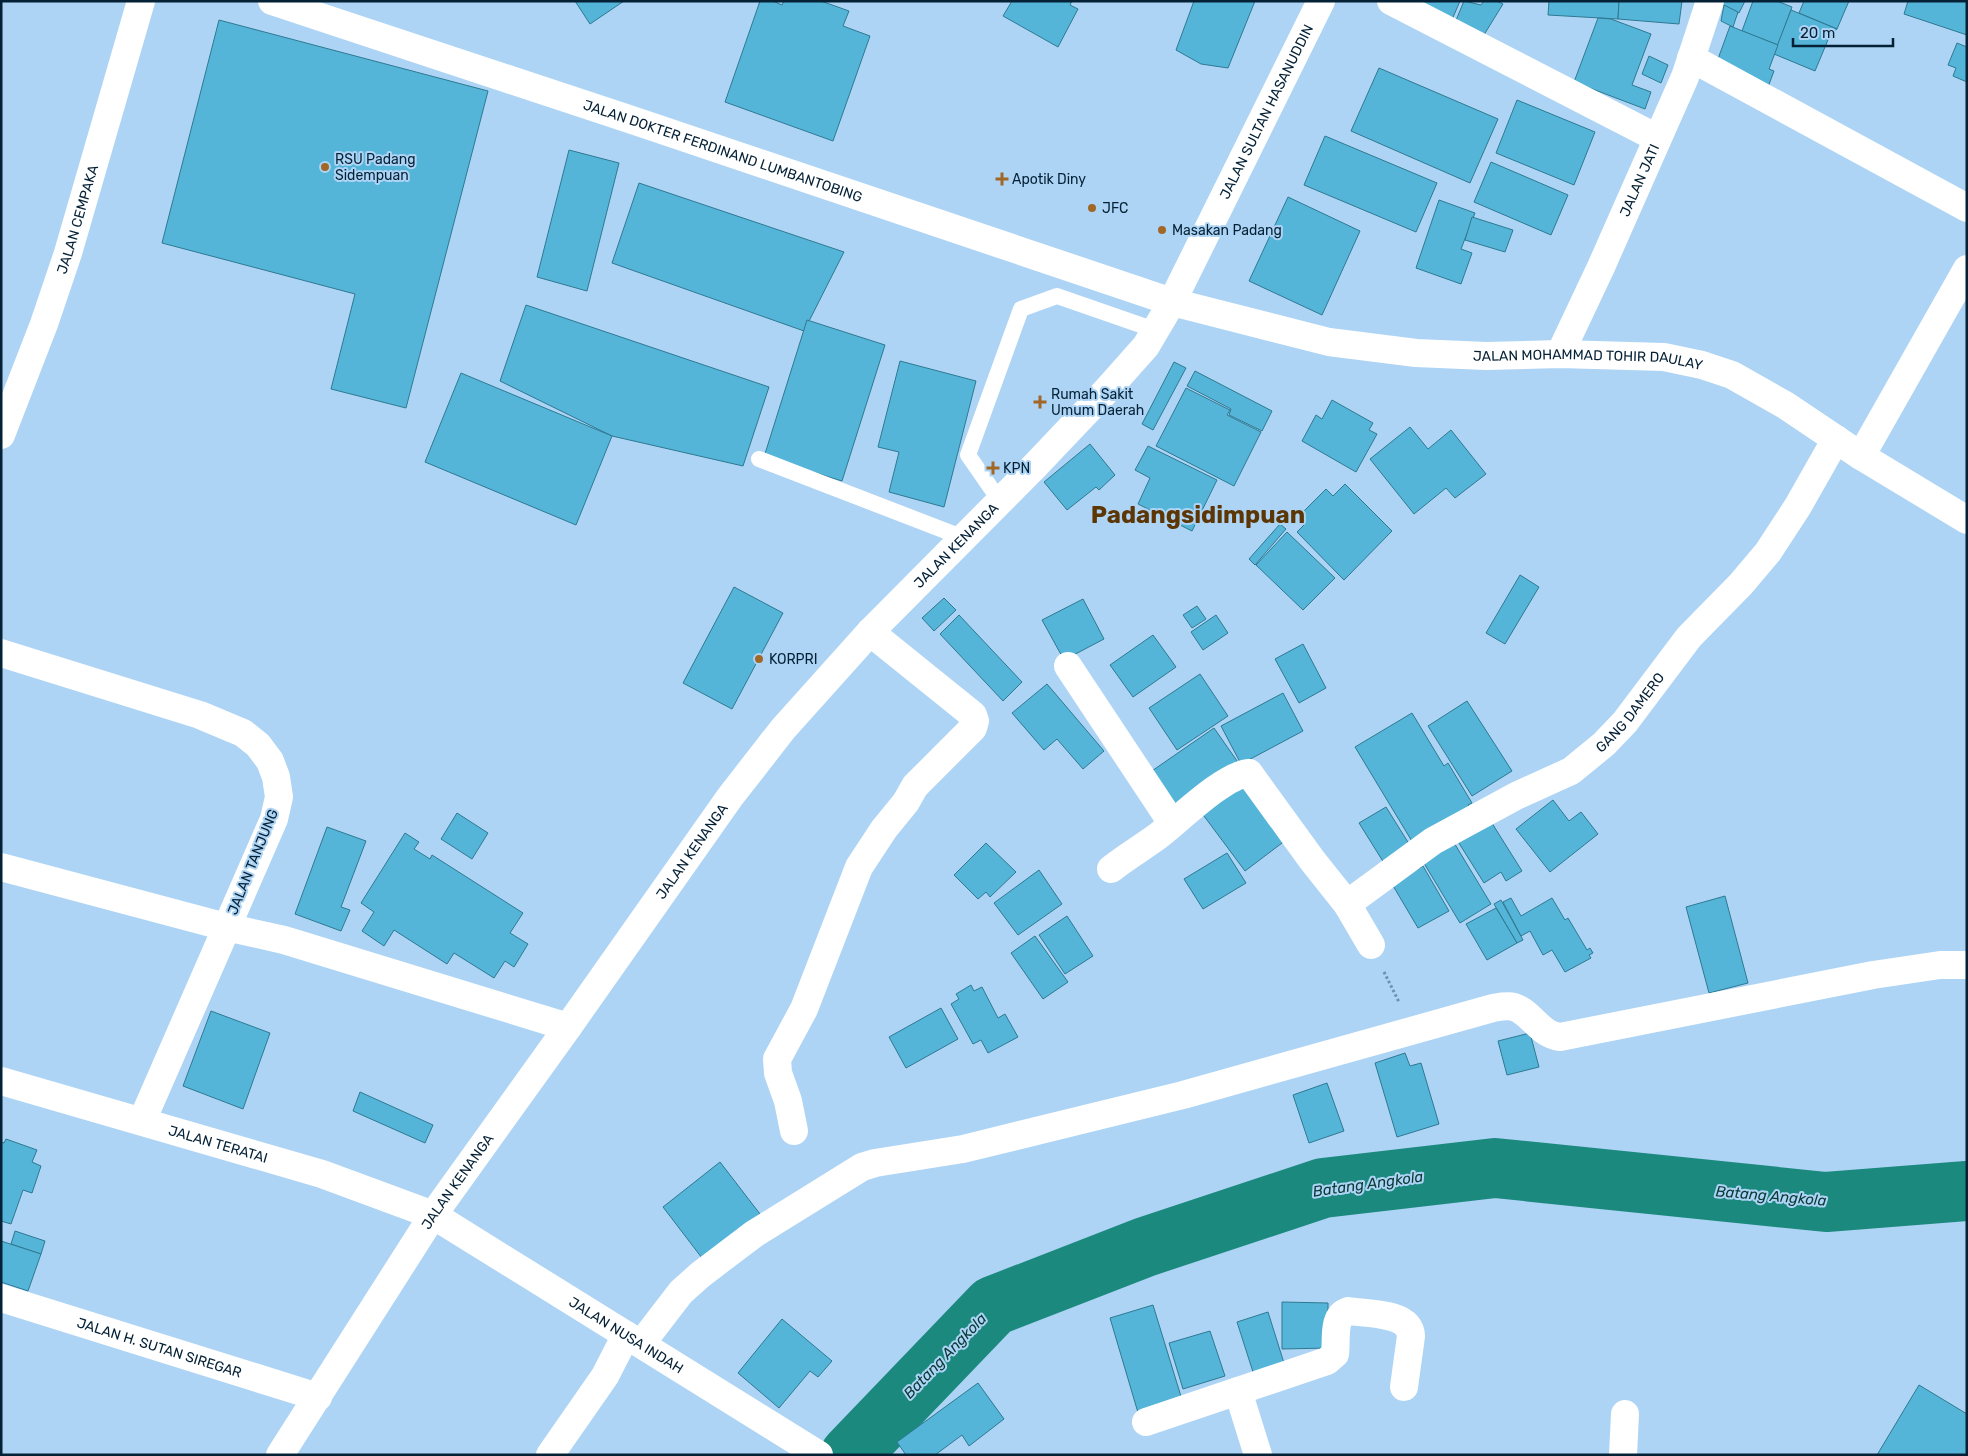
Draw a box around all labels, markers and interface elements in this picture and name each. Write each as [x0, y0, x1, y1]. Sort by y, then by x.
scale bar [1793, 15, 1893, 47]
street label: JALAN SULTAN HASANUDDIN [1216, 22, 1317, 202]
text: 20 m [1800, 24, 1835, 42]
street label: JALAN DOKTER FERDINAND LUMBANTOBING [581, 96, 865, 206]
street label: JALAN JATI [1616, 141, 1663, 219]
place label: RSU Padang Sidempuan [335, 151, 416, 184]
marker: RSU Padang Sidempuan [319, 161, 331, 173]
street label: JALAN CEMPAKA [53, 162, 102, 276]
place label: Apotik Diny [1012, 171, 1086, 188]
marker: Apotik Diny [996, 173, 1008, 185]
place label: JFC [1102, 200, 1128, 217]
marker: JFC [1086, 202, 1098, 214]
place label: Masakan Padang [1172, 222, 1282, 239]
marker: Masakan Padang [1156, 224, 1168, 236]
street label: JALAN MOHAMMAD TOHIR DAULAY [1473, 345, 1704, 373]
place label: Rumah Sakit Umum Daerah [1051, 386, 1144, 419]
marker: Rumah Sakit Umum Daerah [1033, 395, 1047, 409]
place label: KPN [1003, 460, 1030, 477]
marker: KPN [987, 462, 999, 474]
street label: JALAN KENANGA [910, 499, 1002, 591]
district label: Padangsidimpuan [1091, 501, 1305, 529]
place label: KORPRI [769, 651, 818, 668]
marker: KORPRI [753, 653, 765, 665]
street label: GANG DAMERO [1592, 669, 1668, 756]
street label: JALAN KENANGA [652, 800, 732, 902]
street label: JALAN TANJUNG [224, 807, 282, 917]
street label: JALAN TERATAI [166, 1121, 270, 1166]
street label: JALAN KENANGA [418, 1130, 497, 1232]
water label: Batang Angkola [1312, 1167, 1425, 1201]
water label: Batang Angkola [1715, 1182, 1827, 1210]
street label: JALAN NUSA INDAH [566, 1293, 687, 1377]
water label: Batang Angkola [900, 1310, 990, 1402]
street label: JALAN H. SUTAN SIREGAR [75, 1314, 244, 1381]

